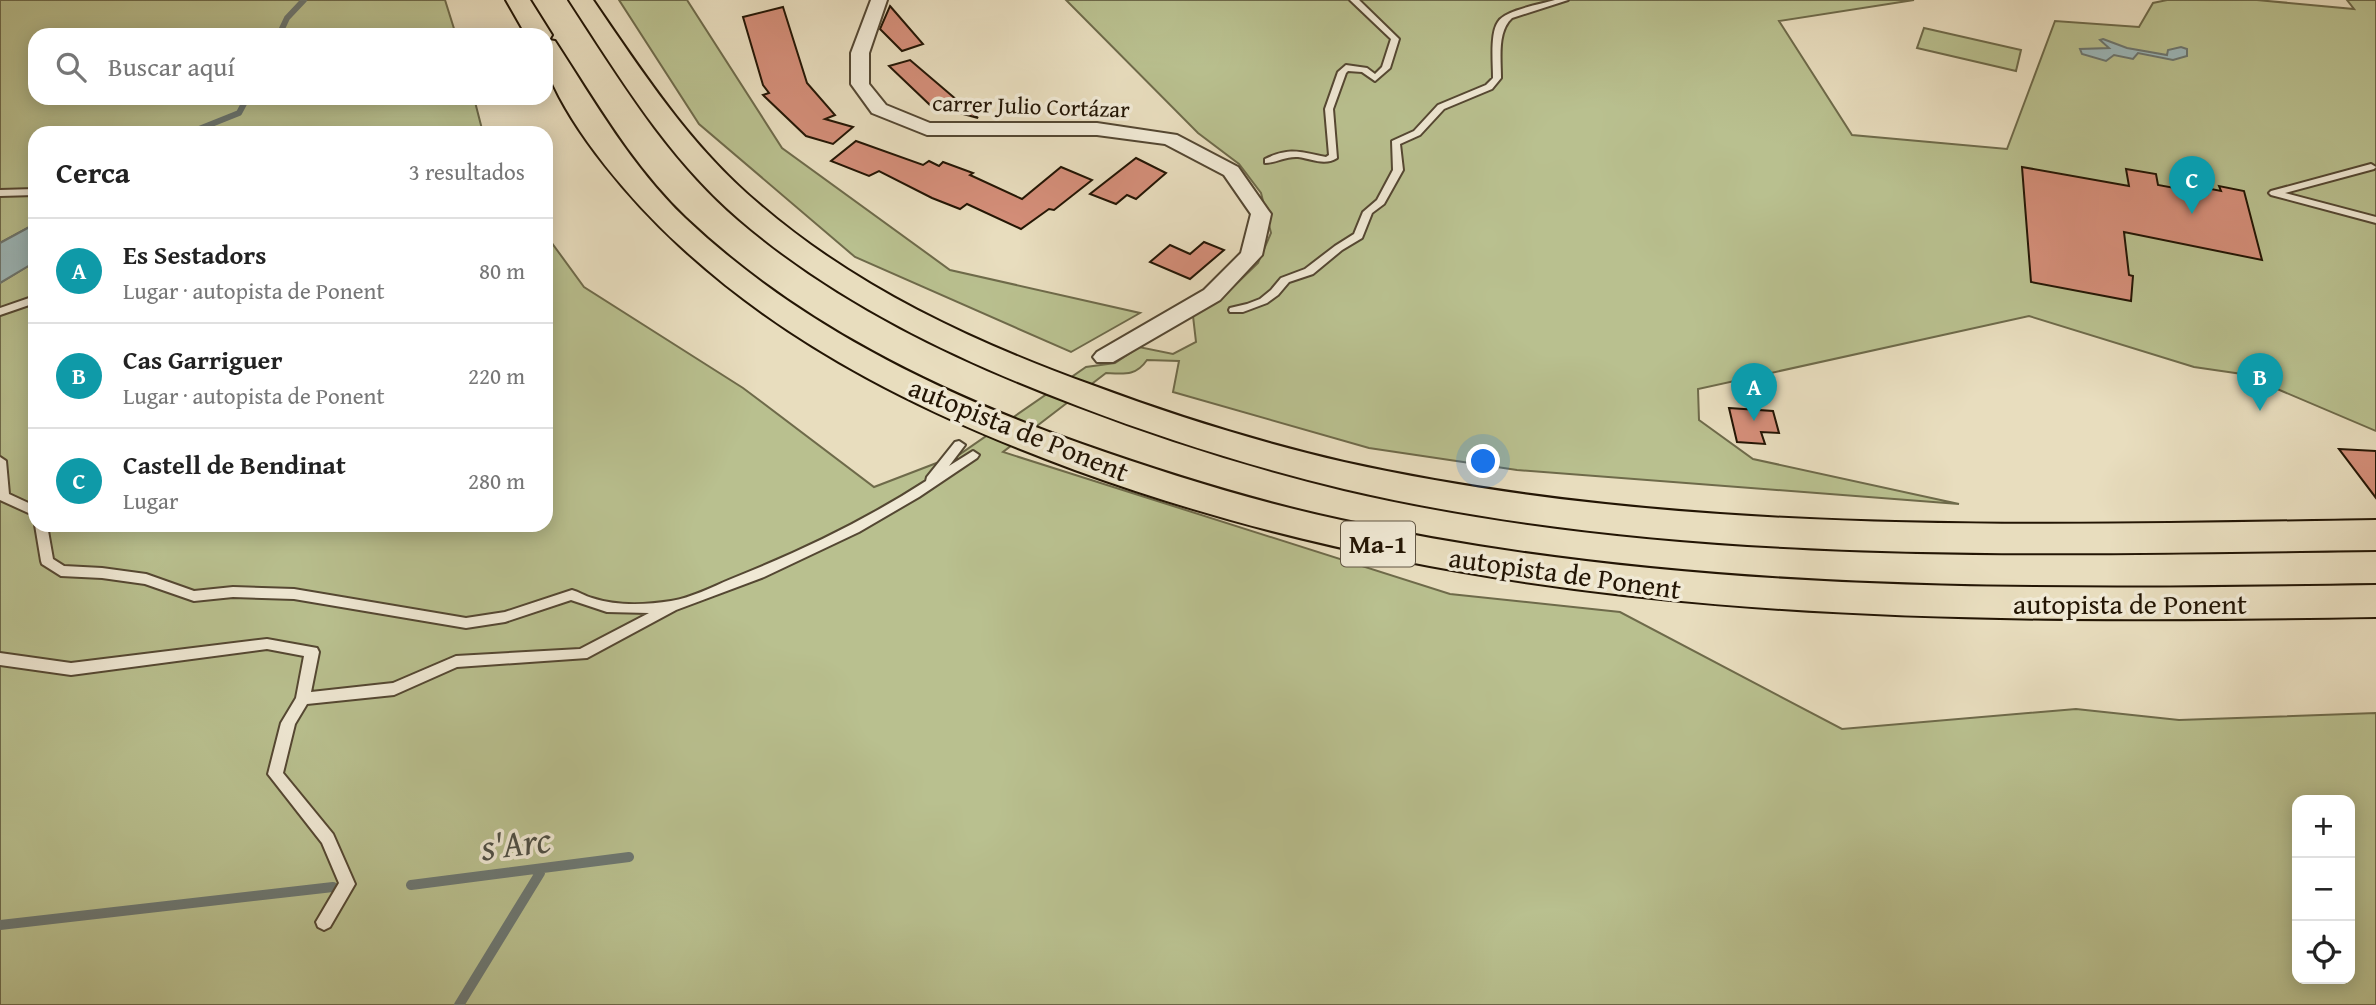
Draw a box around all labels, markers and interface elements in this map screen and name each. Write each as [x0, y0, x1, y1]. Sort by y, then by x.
search box [28, 28, 553, 105]
text: Buscar aquí [108, 47, 235, 86]
icon: search [52, 48, 90, 86]
street label: carrer Julio Cortázar [932, 86, 1131, 125]
text: Cerca [56, 150, 130, 194]
text: 3 resultados [409, 155, 525, 188]
pin: C [2169, 156, 2215, 214]
text: Es Sestadors [123, 235, 266, 274]
text: A [72, 254, 86, 287]
text: 80 m [479, 254, 525, 287]
text: Lugar · autopista de Ponent [123, 274, 385, 307]
text: Cas Garriguer [123, 340, 282, 379]
pin: B [2237, 353, 2283, 411]
text: B [72, 359, 86, 392]
text: 220 m [468, 359, 525, 392]
pin: A [1731, 363, 1777, 421]
street label: autopista de Ponent [903, 366, 1135, 491]
text: Lugar · autopista de Ponent [123, 379, 385, 412]
your location [1466, 444, 1500, 478]
text: Castell de Bendinat [123, 445, 346, 484]
text: C [72, 464, 86, 497]
text: 280 m [468, 464, 525, 497]
text: Lugar [123, 484, 178, 517]
road number: Ma-1 [1341, 522, 1415, 566]
street label: autopista de Ponent [1446, 536, 1684, 609]
street label: autopista de Ponent [2013, 583, 2247, 624]
map controls [2292, 795, 2355, 984]
button: + [2292, 795, 2355, 858]
water label: s'Arc [477, 811, 555, 874]
button: − [2292, 858, 2355, 921]
button: locate [2292, 921, 2355, 984]

